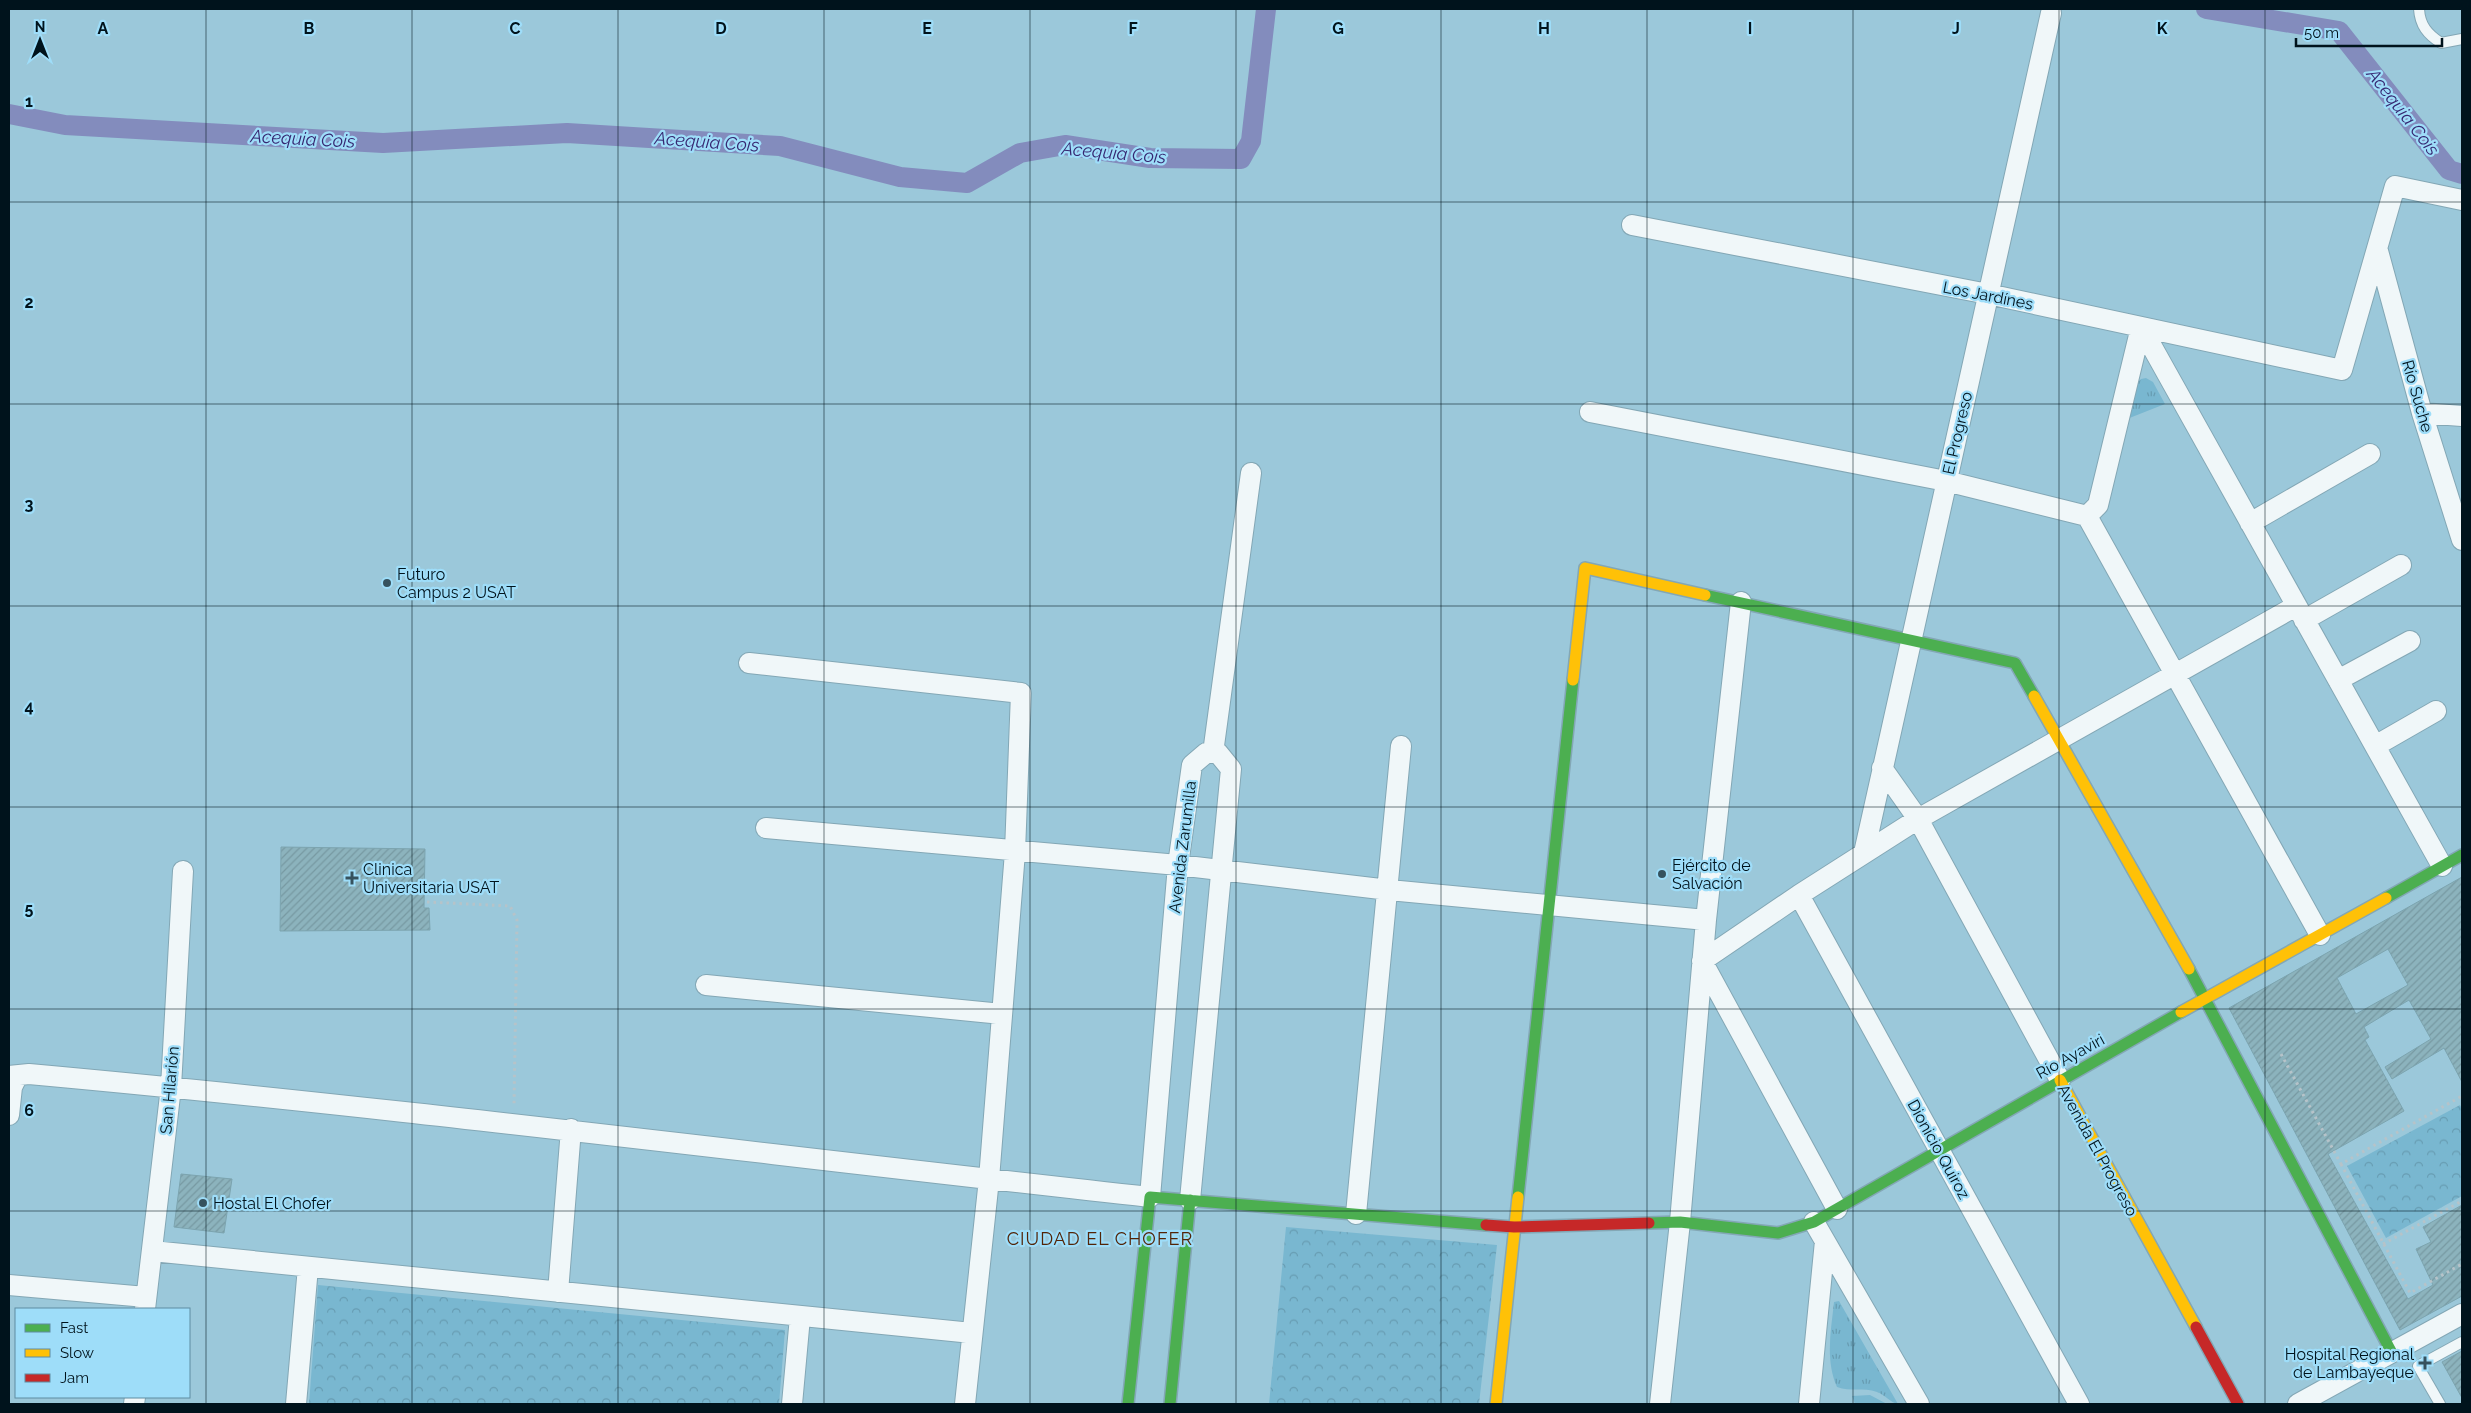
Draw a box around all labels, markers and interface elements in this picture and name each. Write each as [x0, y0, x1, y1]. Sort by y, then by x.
north arrow [15, 15, 65, 65]
scale bar [2296, 15, 2442, 47]
text: N [35, 19, 45, 35]
text: A [98, 19, 109, 38]
text: B [304, 19, 315, 38]
text: C [510, 19, 521, 38]
text: D [715, 19, 727, 38]
text: E [922, 19, 932, 38]
text: F [1128, 19, 1138, 38]
text: G [1332, 19, 1344, 38]
text: H [1538, 19, 1550, 38]
text: I [1748, 19, 1752, 38]
text: J [1952, 19, 1960, 38]
text: K [2157, 19, 2168, 38]
text: 50 m [2304, 24, 2339, 42]
water label: Acequia Cois [2362, 63, 2444, 160]
text: 1 [25, 92, 33, 111]
water label: Acequia Cois [249, 125, 356, 152]
water label: Acequia Cois [653, 127, 761, 156]
water label: Acequia Cois [1060, 137, 1168, 168]
street label: Los Jardínes [1941, 277, 2035, 314]
text: 2 [24, 293, 34, 312]
street label: Río Suche [2398, 358, 2437, 434]
street label: El Progreso [1939, 390, 1976, 476]
text: 3 [25, 495, 34, 514]
place label: Futuro Campus 2 USAT [397, 565, 516, 602]
marker: Futuro Campus 2 USAT [381, 577, 393, 589]
text: 4 [24, 697, 34, 716]
street label: Avenida Zarumilla [1165, 780, 1200, 914]
place label: Ejército de Salvación [1672, 856, 1751, 893]
place label: Clinica Universitaria USAT [363, 860, 500, 897]
marker: Ejército de Salvación [1656, 868, 1668, 880]
marker: Clinica Universitaria USAT [345, 871, 359, 885]
text: 5 [25, 899, 34, 918]
street label: Río Ayaviri [2033, 1030, 2108, 1083]
street label: San Hilarión [156, 1045, 183, 1135]
street label: Avenida El Progreso [2053, 1081, 2142, 1220]
street label: Dionicio Quiroz [1903, 1096, 1974, 1202]
text: 6 [24, 1101, 34, 1120]
place label: Hostal El Chofer [213, 1194, 332, 1213]
marker: Hostal El Chofer [197, 1197, 209, 1209]
district label: CIUDAD EL CHOFER [1007, 1228, 1193, 1249]
legend [15, 1308, 190, 1398]
text: Fast [60, 1319, 88, 1337]
text: Slow [60, 1344, 94, 1362]
place label: Hospital Regional de Lambayeque [2285, 1345, 2415, 1382]
marker: Hospital Regional de Lambayeque [2418, 1356, 2432, 1370]
text: Jam [60, 1369, 89, 1387]

